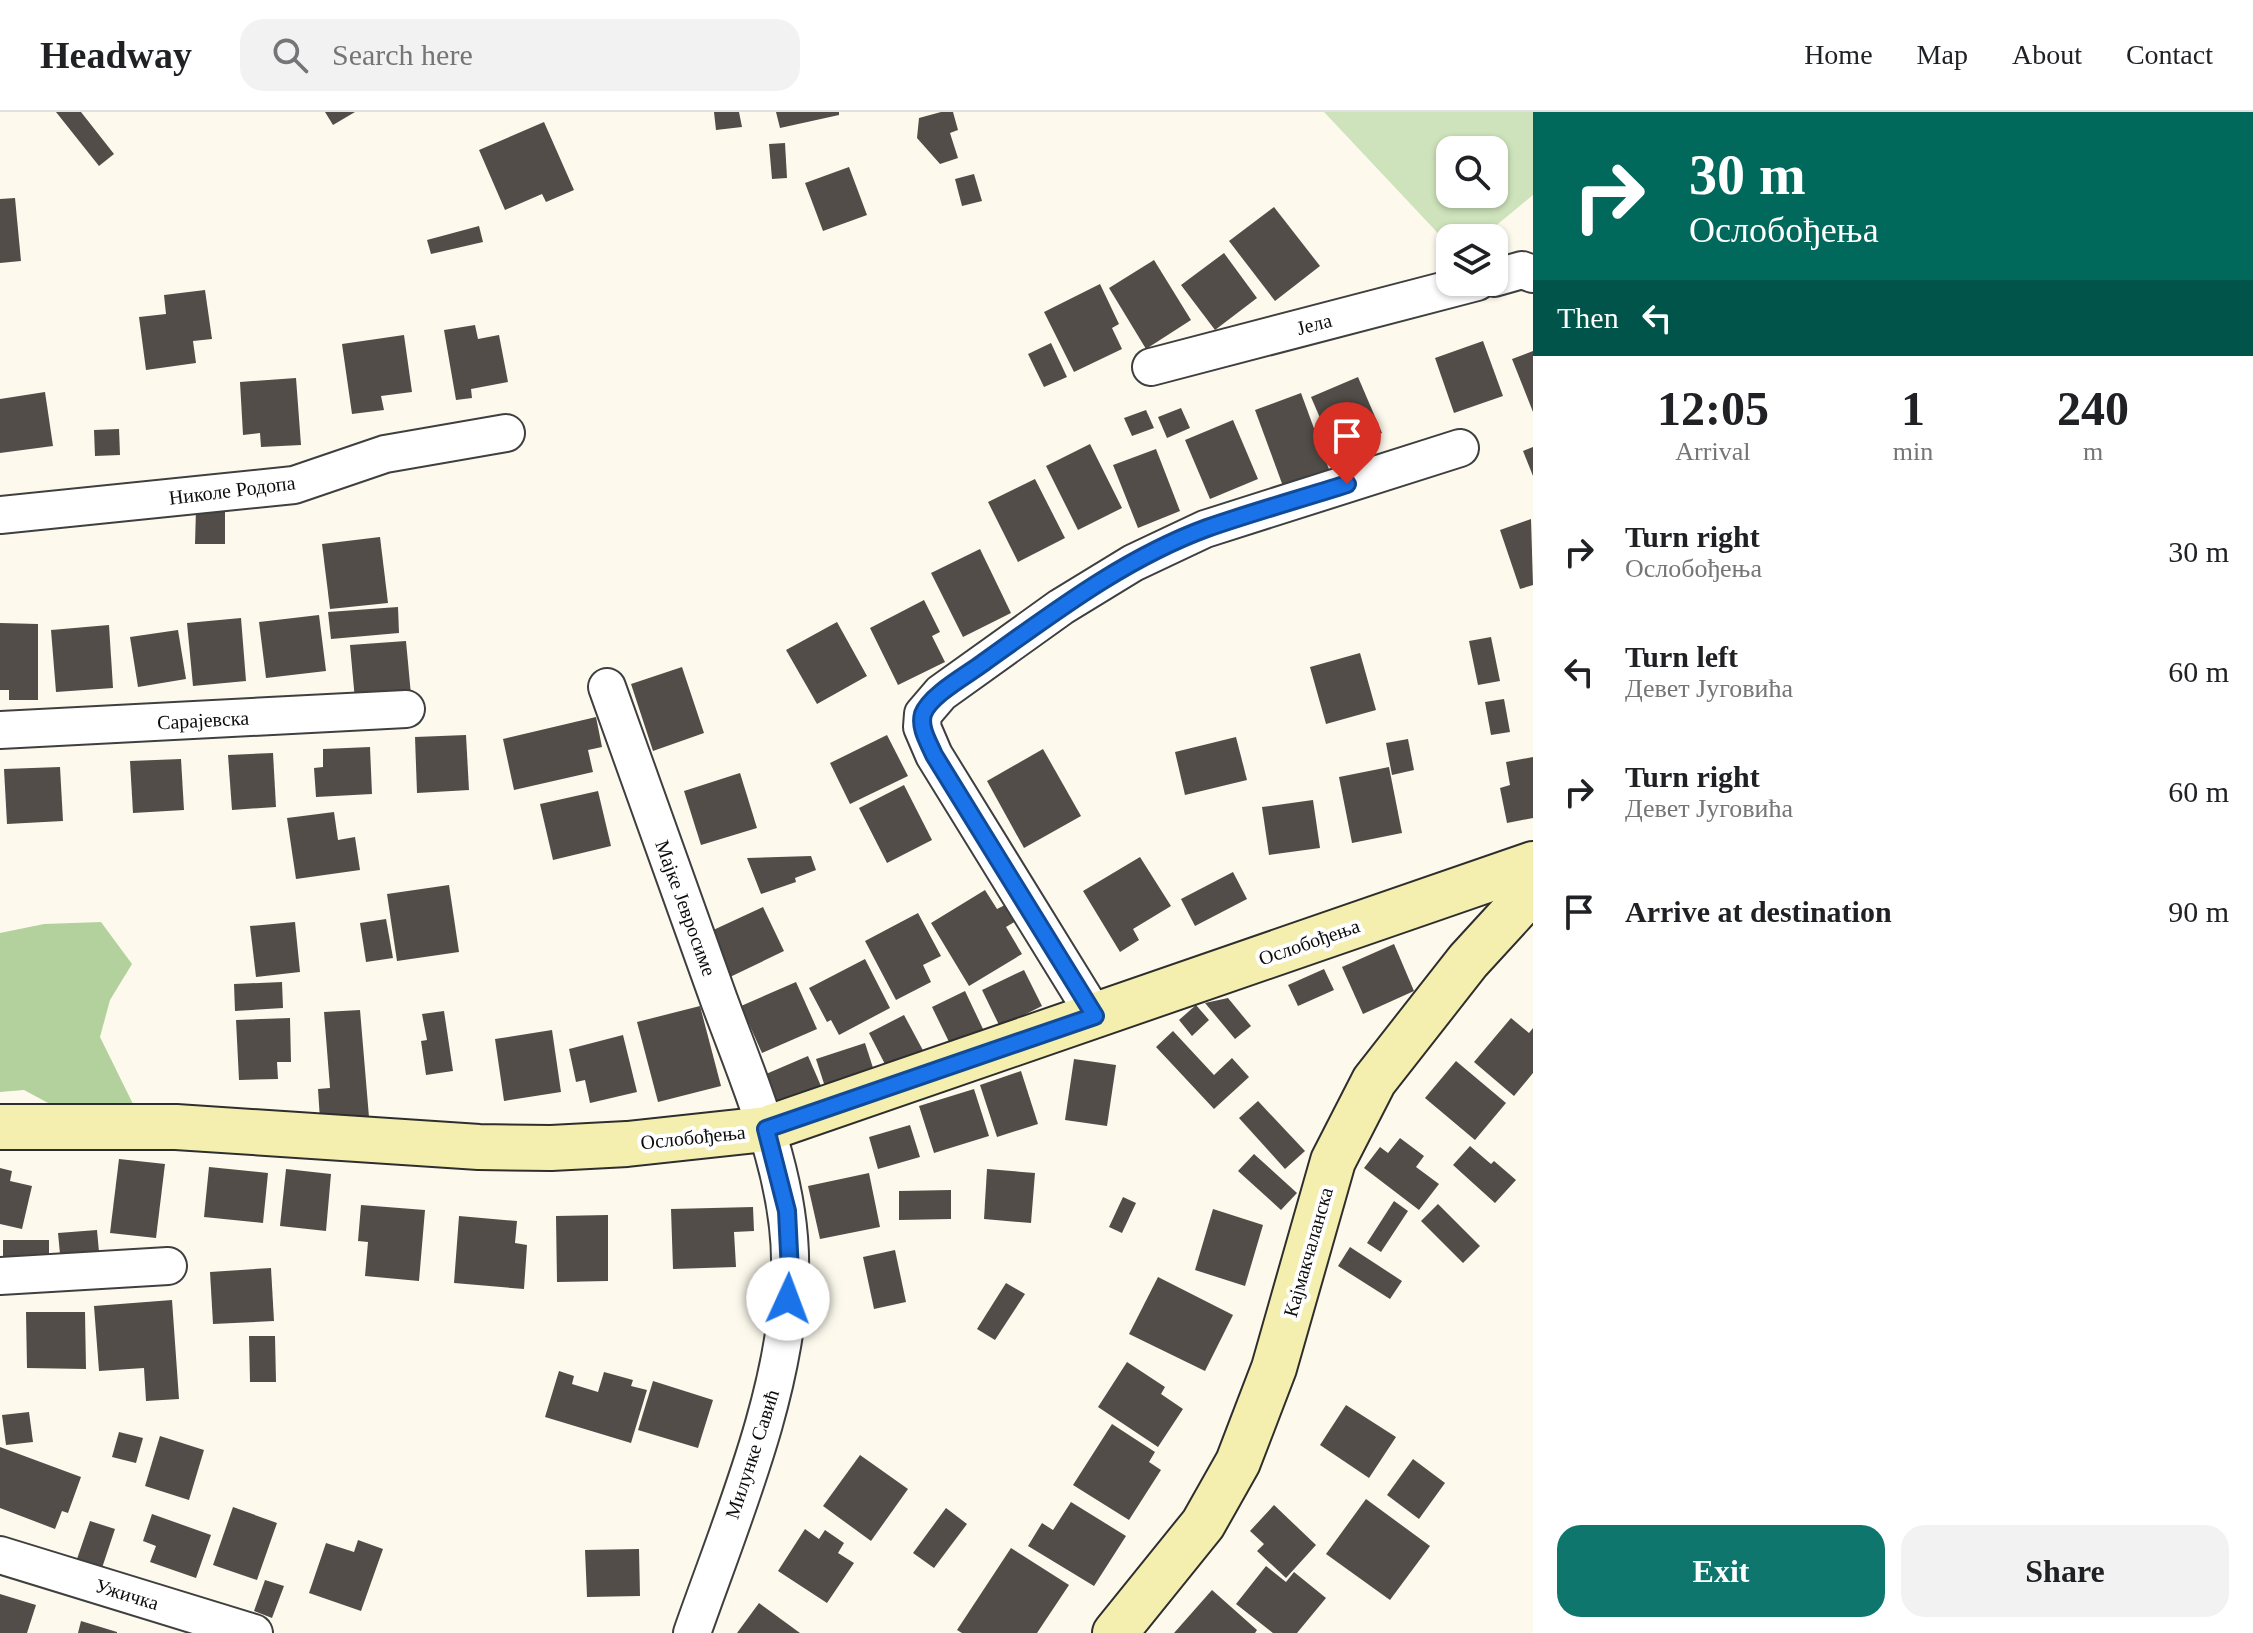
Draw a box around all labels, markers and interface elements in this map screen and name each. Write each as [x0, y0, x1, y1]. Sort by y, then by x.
search box [240, 19, 800, 91]
icon: search [268, 33, 312, 77]
text: Headway [40, 34, 192, 76]
text: Search here [332, 38, 473, 71]
text: Home [1804, 39, 1873, 70]
text: Map [1917, 39, 1968, 70]
text: About [2012, 39, 2082, 70]
text: Contact [2126, 39, 2213, 70]
map controls [1436, 136, 1508, 296]
button: search [1436, 136, 1508, 208]
icon: right [1557, 144, 1661, 248]
text: 30 m [1689, 144, 1806, 206]
text: Ослобођења [1689, 210, 1879, 250]
button: layers [1436, 224, 1508, 296]
icon: left [1635, 296, 1679, 340]
text: Then [1557, 301, 1619, 334]
street label: Јела [1294, 309, 1334, 339]
text: 12:05 [1657, 382, 1769, 435]
text: 1 [1901, 382, 1925, 435]
text: 240 [2057, 382, 2129, 435]
pin [1313, 402, 1381, 484]
icon: arrive [1325, 414, 1369, 458]
text: Arrival [1675, 437, 1750, 466]
text: min [1893, 437, 1933, 466]
text: m [2083, 437, 2103, 466]
street label: Николе Родопа [168, 471, 297, 510]
text: Turn right [1625, 520, 1760, 553]
icon: right [1557, 530, 1601, 574]
text: 30 m [2168, 535, 2229, 568]
text: Ослобођења [1625, 554, 1762, 583]
text: Turn left [1625, 640, 1738, 673]
icon: left [1557, 650, 1601, 694]
text: 60 m [2168, 655, 2229, 688]
text: Девет Југовића [1625, 674, 1793, 703]
street label: Сарајевска [156, 707, 250, 734]
text: Turn right [1625, 760, 1760, 793]
icon: right [1557, 770, 1601, 814]
text: 60 m [2168, 775, 2229, 808]
text: Девет Југовића [1625, 794, 1793, 823]
street label: Мајке Јевросиме [650, 837, 721, 979]
icon: arrive [1557, 890, 1601, 934]
text: Arrive at destination [1625, 895, 1892, 928]
text: 90 m [2168, 895, 2229, 928]
street label: Ослобођења [1256, 914, 1363, 970]
street label: Ослобођења [639, 1121, 747, 1154]
street label: Кајмакчаланска [1279, 1185, 1338, 1320]
position arrow [746, 1257, 830, 1341]
street label: Милунке Савић [721, 1387, 784, 1522]
button: Exit [1557, 1525, 1885, 1617]
button: Share [1901, 1525, 2229, 1617]
street label: Ужичка [93, 1574, 162, 1614]

